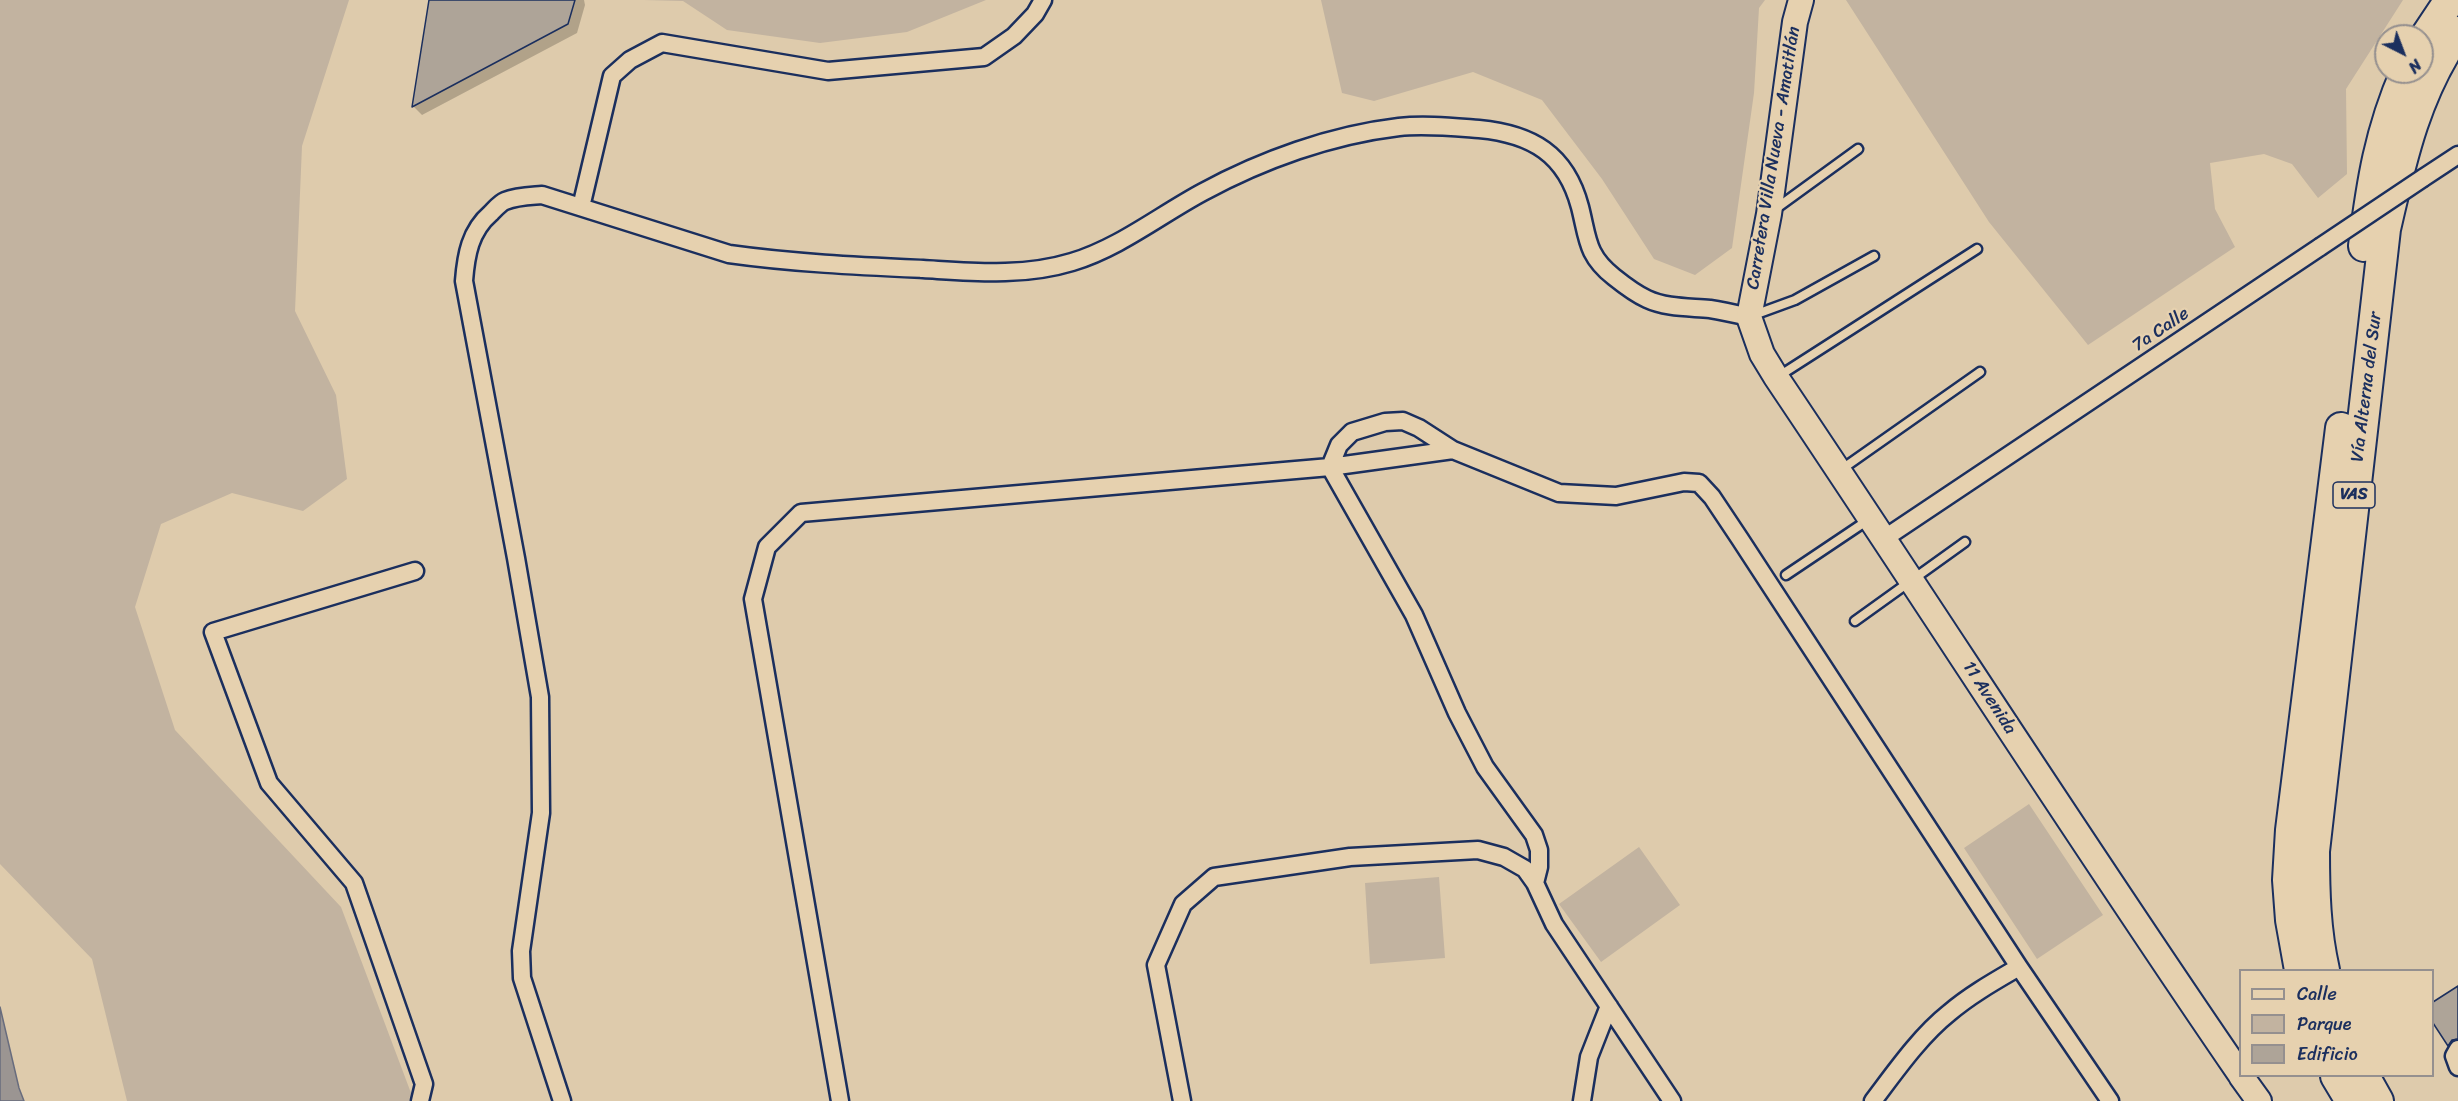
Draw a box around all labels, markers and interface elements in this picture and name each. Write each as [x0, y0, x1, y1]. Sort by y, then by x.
north arrow [2374, 24, 2434, 84]
street label: Carretera Villa Nueva - Amatitlán [1743, 25, 1805, 291]
text: N [2401, 52, 2429, 81]
street label: 7a Calle [2129, 303, 2193, 357]
street label: Vía Alterna del Sur [2347, 311, 2387, 463]
road number: VAS [2333, 482, 2375, 508]
street label: 11 Avenida [1957, 657, 2021, 739]
legend [2239, 969, 2434, 1077]
text: Calle [2297, 978, 2337, 1010]
text: Parque [2297, 1008, 2351, 1040]
text: Edificio [2297, 1038, 2358, 1070]

